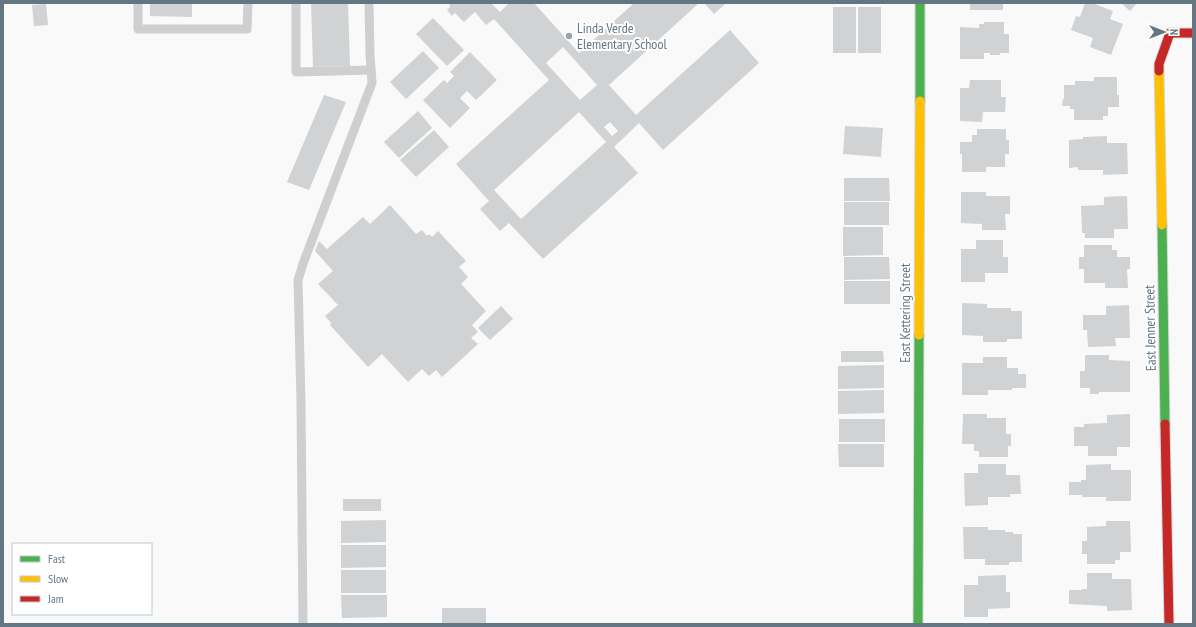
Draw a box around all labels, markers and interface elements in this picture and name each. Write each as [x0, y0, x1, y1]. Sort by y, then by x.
north arrow [1144, 12, 1184, 52]
place label: Linda Verde Elementary School [577, 19, 667, 53]
text: N [1167, 29, 1181, 35]
marker: Linda Verde Elementary School [564, 31, 574, 41]
street label: East Kettering Street [896, 263, 914, 363]
street label: East Jenner Street [1140, 285, 1160, 371]
legend [12, 543, 152, 615]
text: Fast [48, 551, 66, 566]
text: Slow [48, 571, 69, 586]
text: Jam [47, 591, 64, 606]

